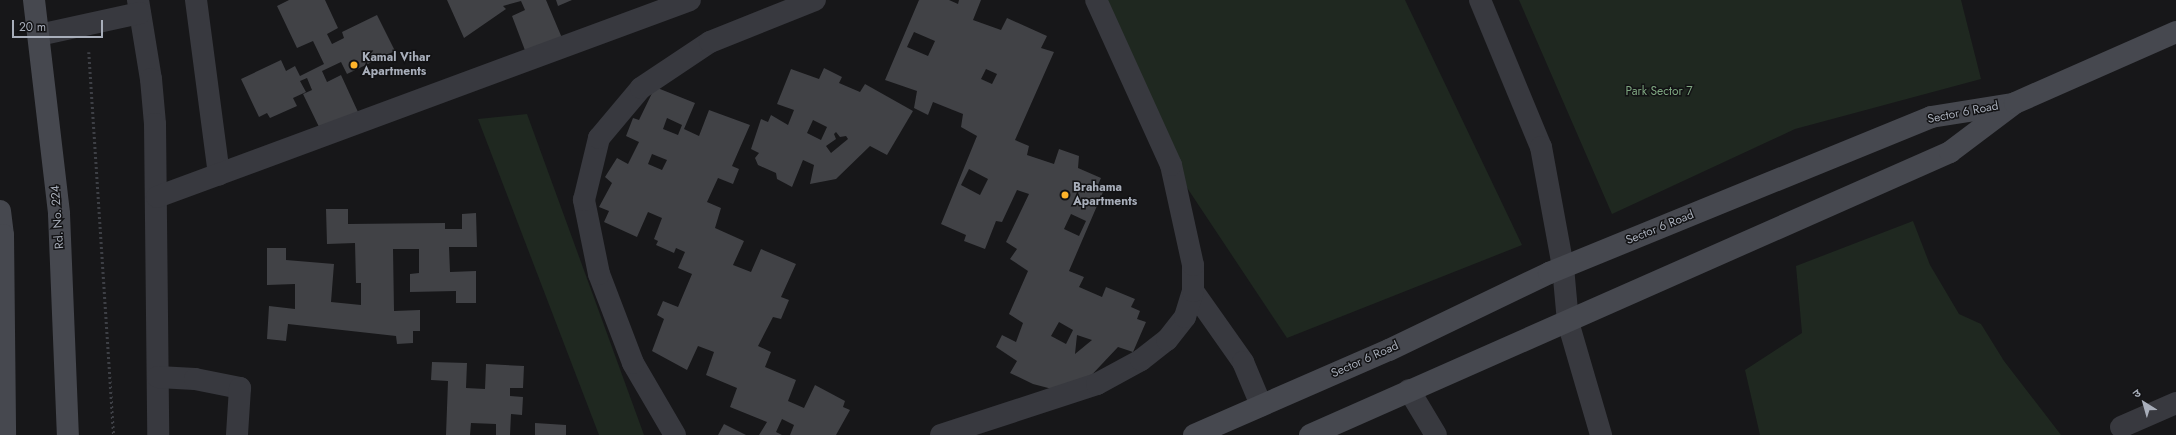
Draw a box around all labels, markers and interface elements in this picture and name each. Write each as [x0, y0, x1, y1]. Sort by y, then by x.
scale bar [14, 12, 105, 38]
text: 20 m [19, 18, 46, 36]
place label: Kamal Vihar Apartments [362, 51, 430, 79]
marker: Kamal Vihar Apartments [349, 60, 359, 70]
park label: Park Sector 7 [1626, 85, 1692, 99]
street label: Sector 6 Road [1926, 99, 2000, 127]
place label: Brahama Apartments [1073, 181, 1137, 209]
street label: Rd. No. 224 [49, 185, 67, 249]
marker: Brahama Apartments [1060, 190, 1070, 200]
street label: Sector 6 Road [1624, 208, 1696, 248]
street label: Sector 6 Road [1329, 339, 1401, 381]
north arrow [2124, 383, 2164, 423]
text: उ [2129, 385, 2144, 402]

